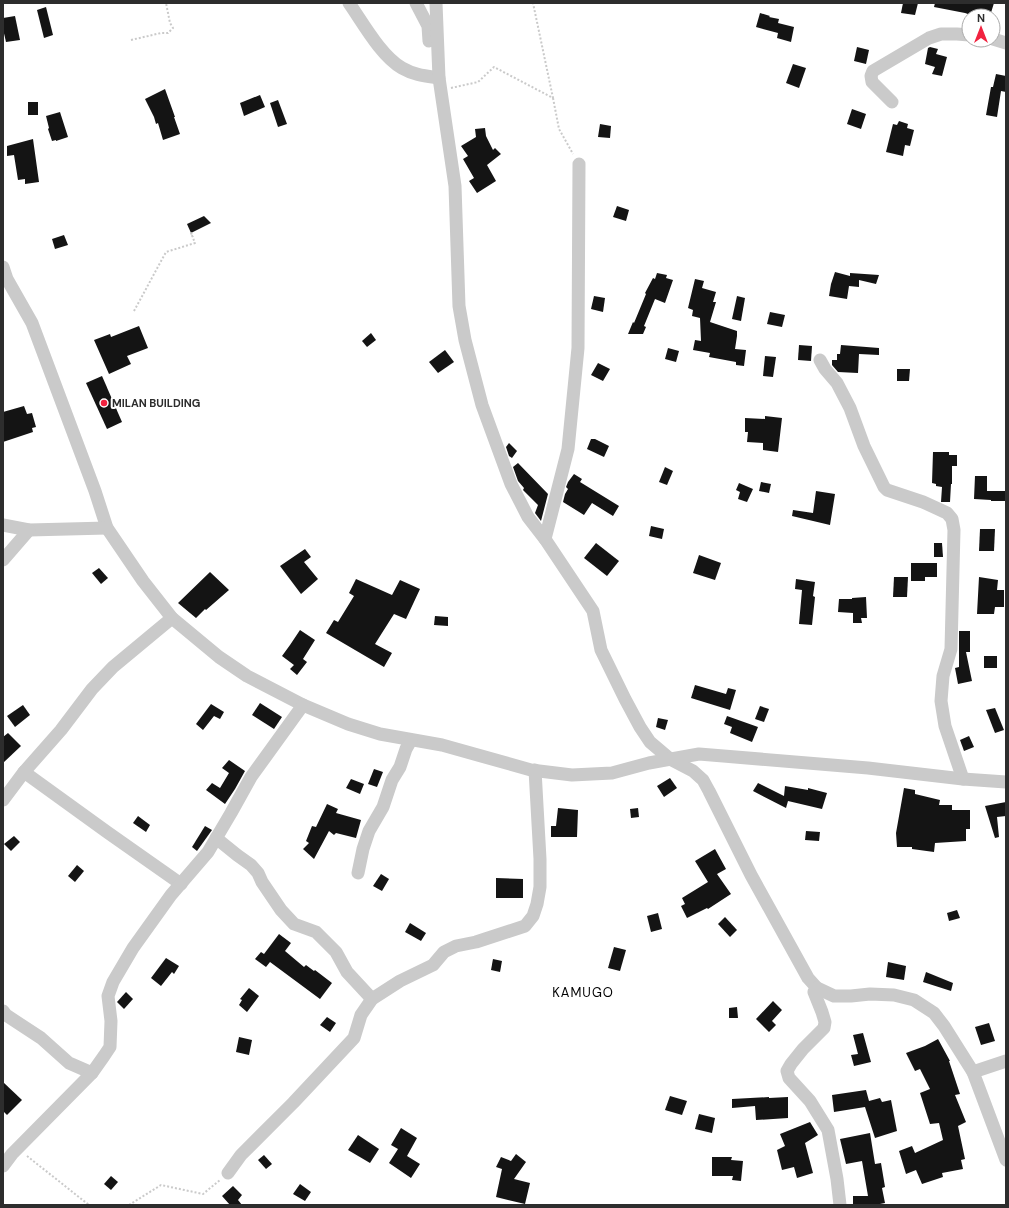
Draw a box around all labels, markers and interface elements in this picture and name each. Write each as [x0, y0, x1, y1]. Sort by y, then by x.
north arrow [961, 8, 1001, 48]
text: N [977, 11, 985, 25]
place label: MILAN BUILDING [112, 396, 200, 410]
marker: MILAN BUILDING [99, 398, 109, 408]
district label: KAMUGO [552, 984, 614, 1001]

